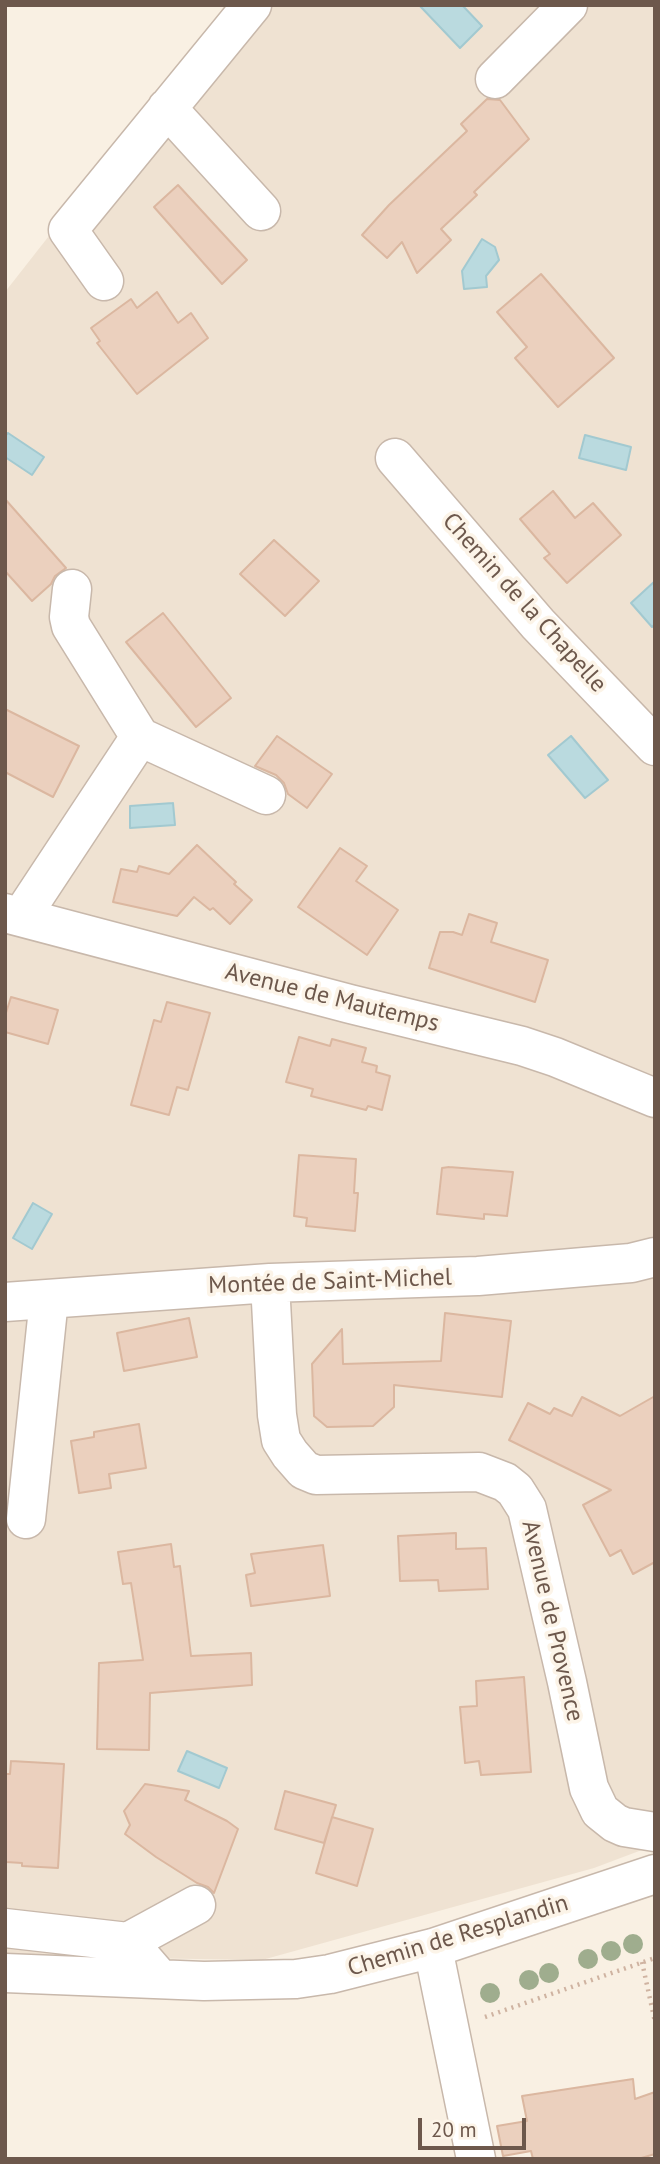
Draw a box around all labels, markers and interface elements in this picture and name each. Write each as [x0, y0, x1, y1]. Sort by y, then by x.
street label: Chemin de la Chapelle [436, 507, 612, 699]
street label: Avenue de Mautemps [222, 957, 442, 1039]
street label: Montée de Saint-Michel [208, 1263, 452, 1301]
street label: Avenue de Provence [515, 1518, 589, 1724]
street label: Chemin de Resplandin [344, 1889, 572, 1983]
scale bar [422, 2104, 530, 2148]
text: 20 m [431, 2116, 477, 2143]

